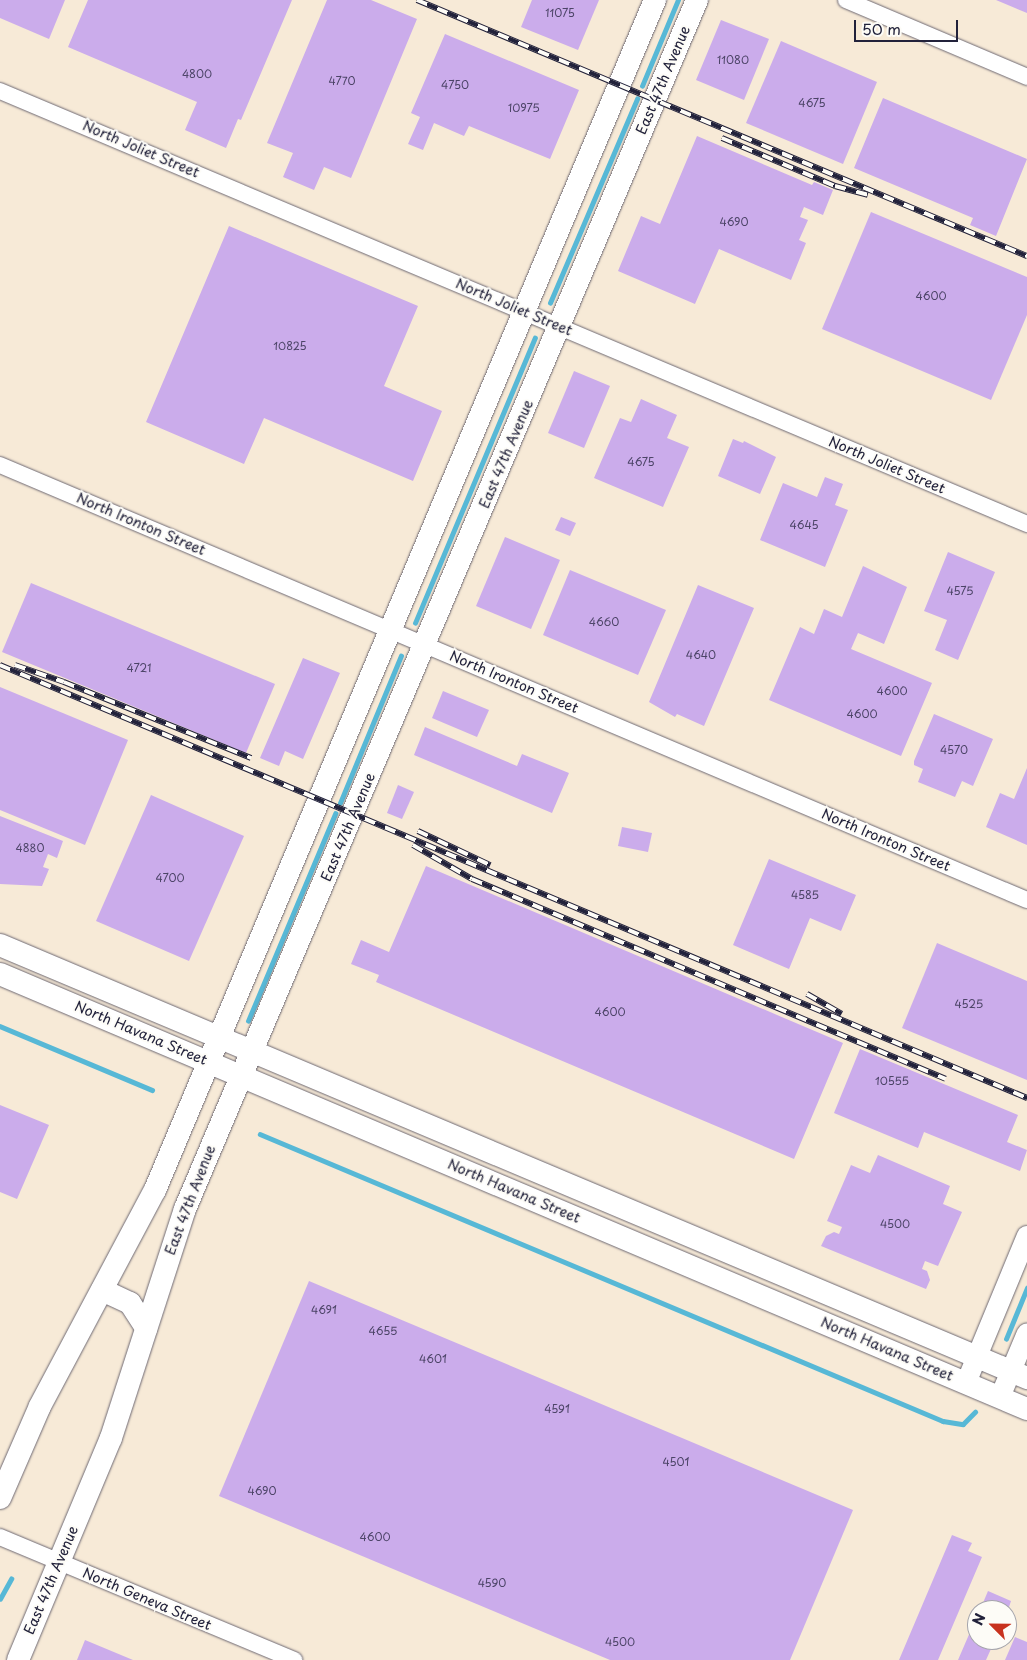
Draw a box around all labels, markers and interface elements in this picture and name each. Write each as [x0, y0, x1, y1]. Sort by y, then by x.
house number: 11075 [545, 6, 575, 20]
scale bar [857, 10, 961, 42]
text: 50 m [862, 17, 901, 40]
street label: East 47th Avenue [632, 23, 694, 137]
house number: 11080 [717, 53, 749, 67]
house number: 4800 [182, 67, 212, 81]
house number: 4770 [328, 74, 356, 88]
house number: 4750 [441, 78, 469, 92]
house number: 4675 [798, 96, 826, 110]
house number: 10975 [508, 101, 540, 115]
street label: North Joliet Street [80, 117, 202, 181]
house number: 4690 [719, 215, 749, 229]
street label: North Joliet Street [453, 275, 575, 339]
house number: 4600 [915, 289, 947, 303]
house number: 10825 [273, 339, 307, 353]
street label: East 47th Avenue [475, 397, 537, 511]
street label: North Joliet Street [826, 433, 948, 497]
house number: 4675 [627, 455, 655, 469]
street label: North Ironton Street [74, 489, 208, 559]
house number: 4645 [789, 518, 819, 532]
house number: 4575 [946, 584, 974, 598]
house number: 4660 [589, 615, 619, 629]
street label: North Ironton Street [447, 647, 581, 717]
house number: 4640 [686, 648, 716, 662]
house number: 4721 [126, 661, 152, 675]
house number: 4600 [876, 684, 908, 698]
house number: 4600 [846, 707, 878, 721]
house number: 4570 [940, 743, 968, 757]
street label: East 47th Avenue [317, 770, 379, 884]
street label: North Ironton Street [819, 805, 953, 875]
house number: 4880 [16, 841, 44, 855]
house number: 4700 [155, 871, 185, 885]
house number: 4585 [791, 888, 819, 902]
street label: North Havana Street [72, 997, 210, 1069]
house number: 4525 [955, 997, 983, 1011]
house number: 4600 [594, 1005, 626, 1019]
house number: 10555 [875, 1074, 909, 1088]
street label: East 47th Avenue [161, 1142, 219, 1258]
street label: North Havana Street [445, 1155, 583, 1227]
house number: 4500 [880, 1217, 910, 1231]
house number: 4691 [311, 1303, 337, 1317]
street label: North Havana Street [818, 1313, 956, 1385]
house number: 4655 [369, 1324, 397, 1338]
house number: 4601 [419, 1352, 447, 1366]
house number: 4591 [544, 1402, 570, 1416]
house number: 4501 [663, 1455, 689, 1469]
house number: 4690 [247, 1484, 277, 1498]
street label: East 47th Avenue [20, 1523, 82, 1637]
house number: 4600 [359, 1530, 391, 1544]
street label: North Geneva Street [79, 1564, 215, 1634]
house number: 4590 [478, 1576, 506, 1590]
north arrow [967, 1600, 1017, 1650]
text: N [967, 1610, 990, 1629]
house number: 4500 [605, 1635, 635, 1649]

